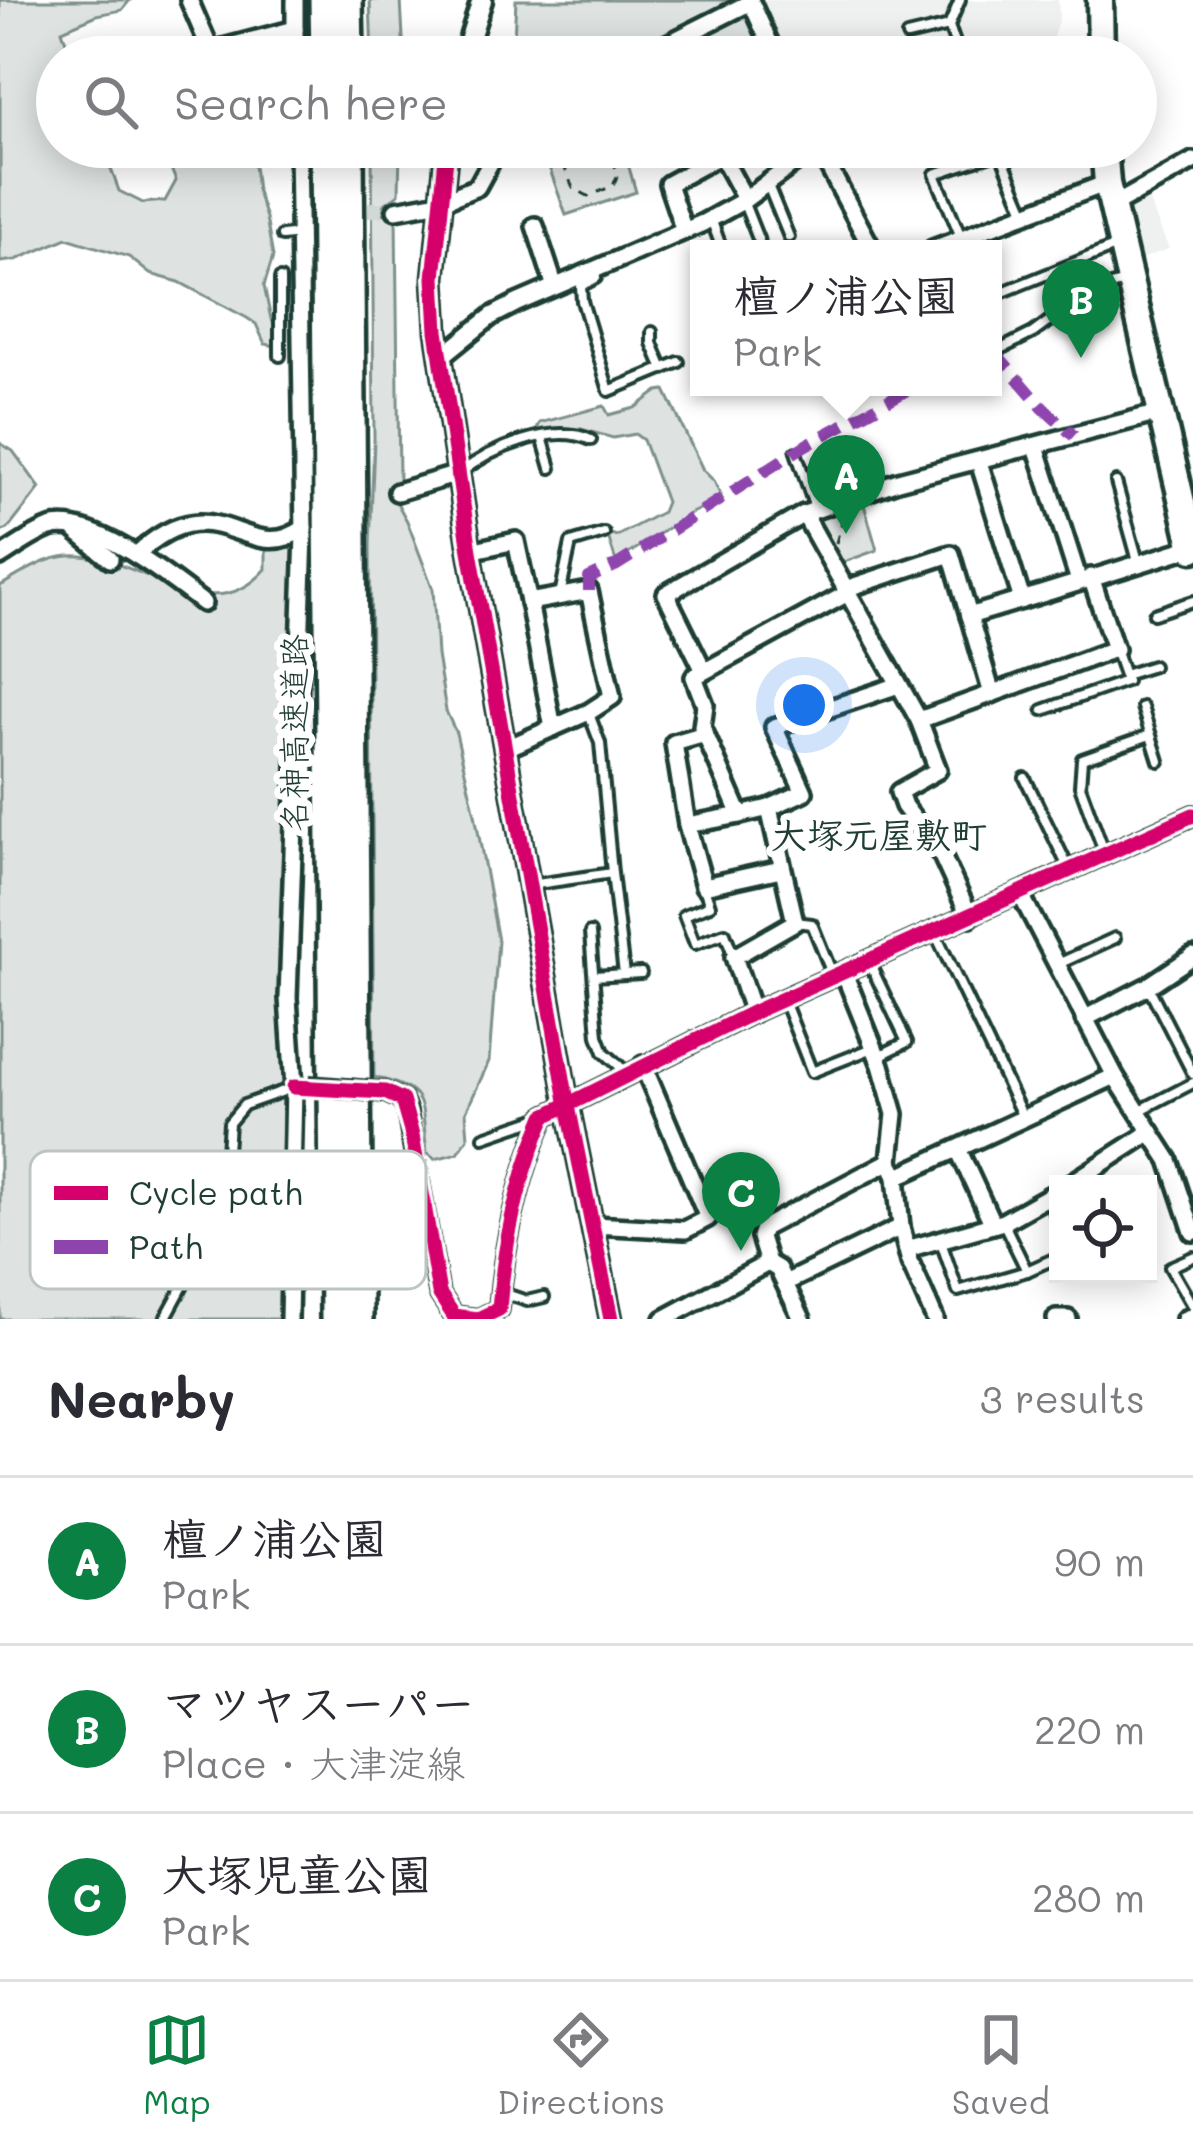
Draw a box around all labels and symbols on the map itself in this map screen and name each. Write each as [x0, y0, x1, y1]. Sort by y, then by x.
pin: B [1042, 259, 1120, 358]
pin: A [807, 435, 885, 534]
street label: 名神高速道路 [271, 634, 314, 832]
your location [774, 675, 834, 735]
district label: 大塚元屋敷町 [771, 810, 987, 857]
legend [30, 1151, 426, 1289]
pin: C [702, 1152, 780, 1251]
text: Cycle path [129, 1170, 303, 1214]
text: Path [129, 1224, 203, 1267]

